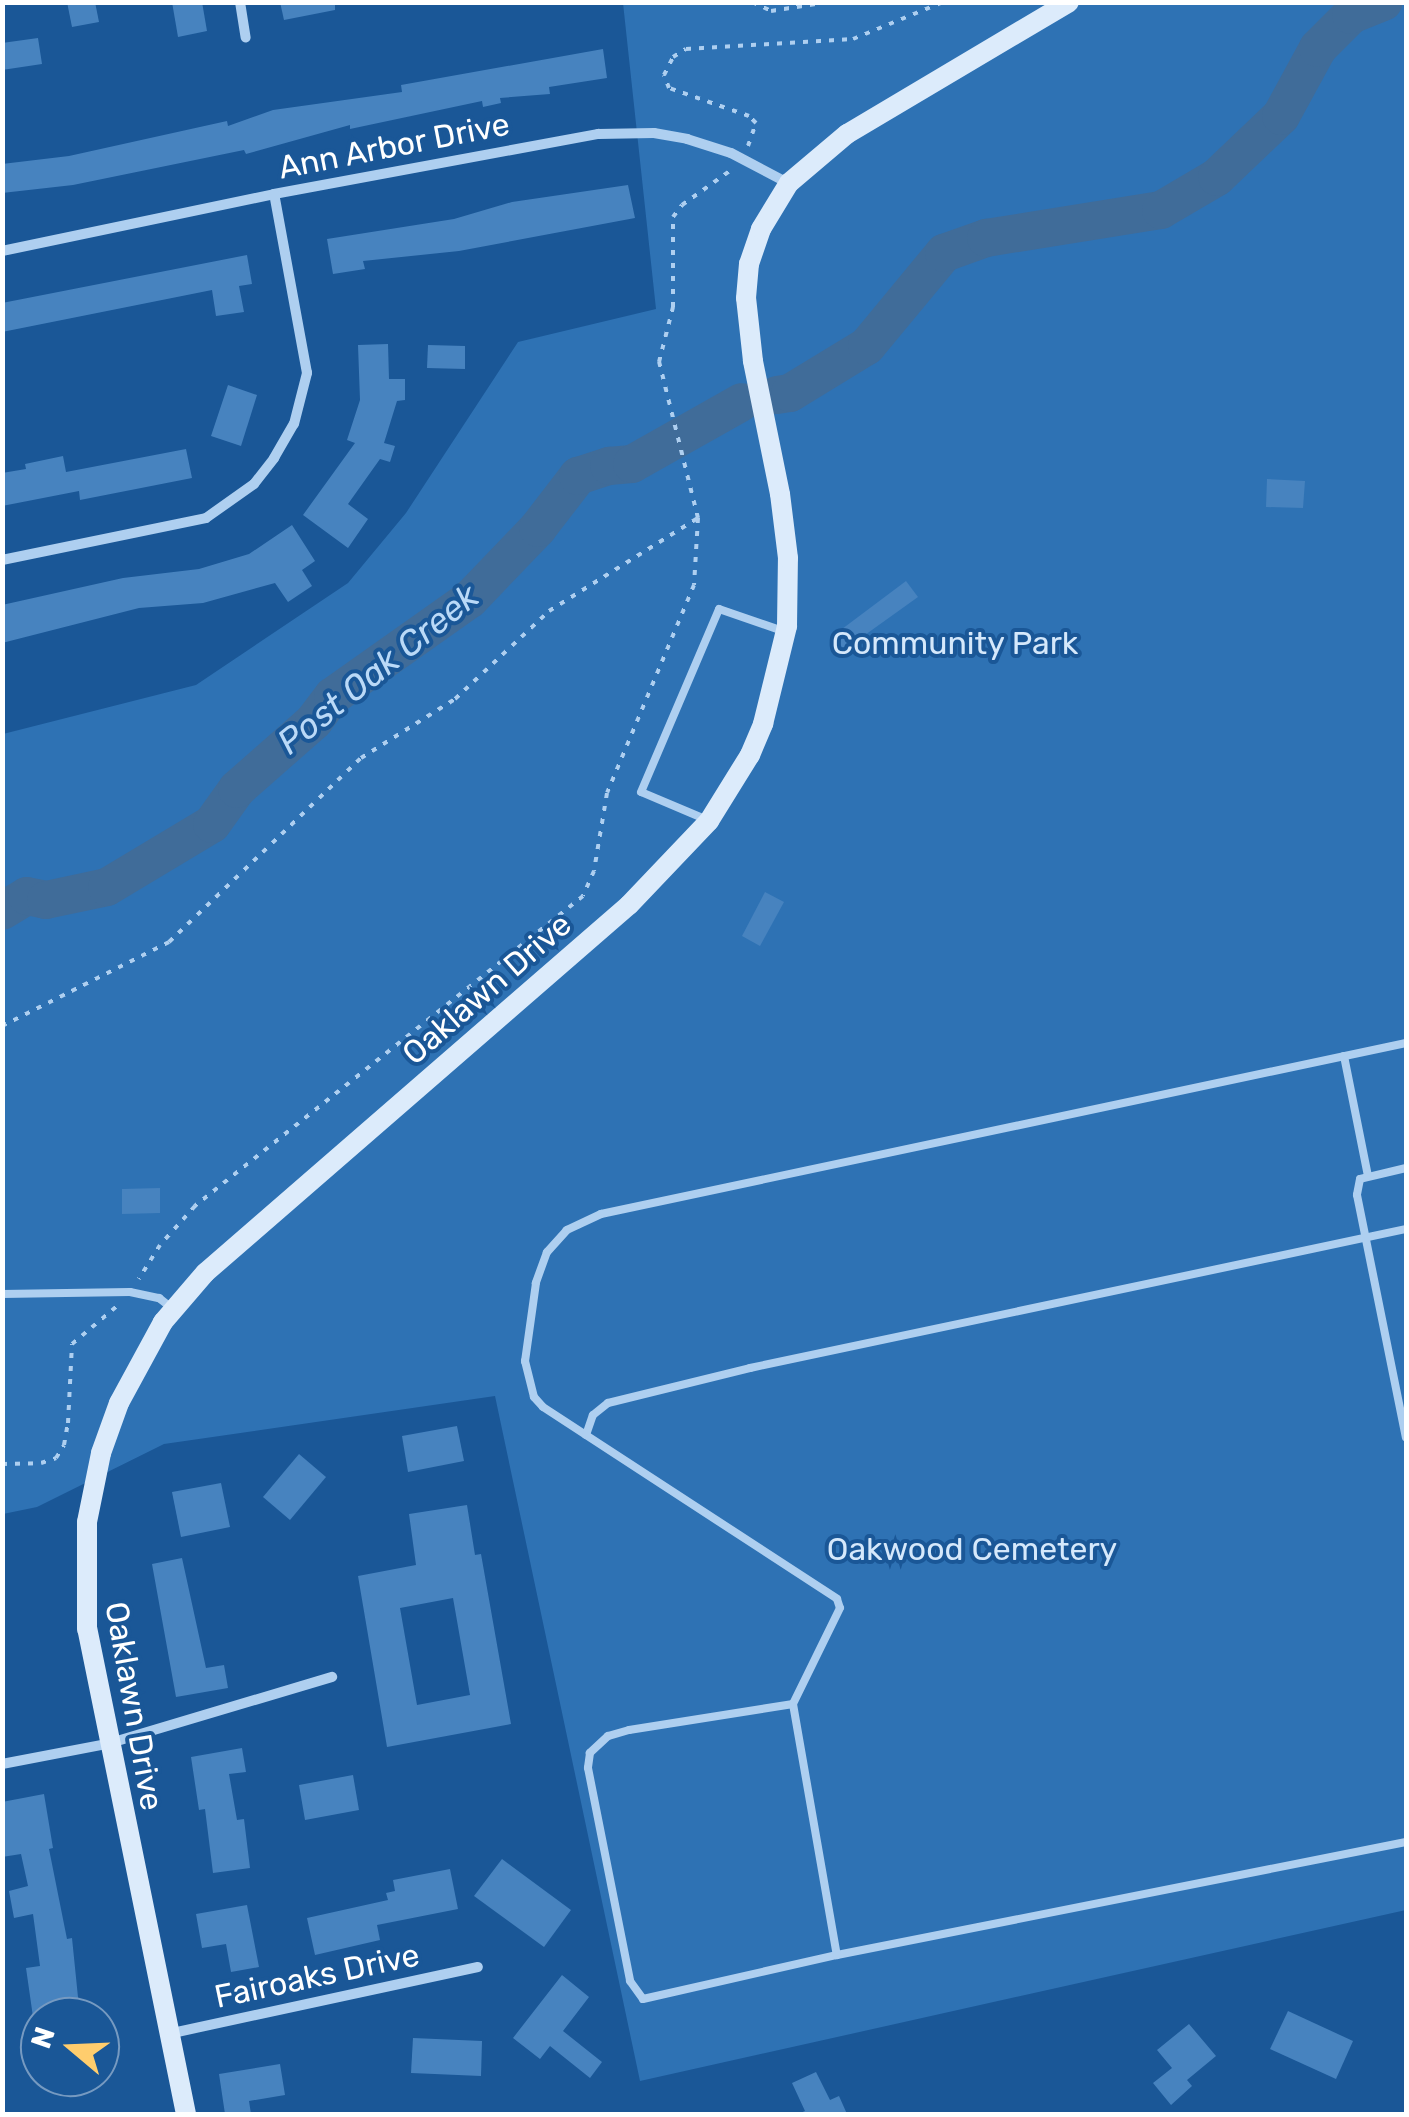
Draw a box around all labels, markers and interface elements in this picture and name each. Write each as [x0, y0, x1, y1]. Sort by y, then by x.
street label: Ann Arbor Drive [274, 105, 514, 187]
water label: Post Oak Creek [269, 575, 487, 763]
park label: Community Park [831, 624, 1079, 662]
street label: Oaklawn Drive [395, 905, 579, 1073]
park label: Oakwood Cemetery [827, 1530, 1117, 1568]
street label: Oaklawn Drive [97, 1599, 171, 1813]
street label: Fairoaks Drive [211, 1936, 423, 2016]
north arrow [20, 1997, 120, 2097]
text: N [24, 2023, 62, 2053]

